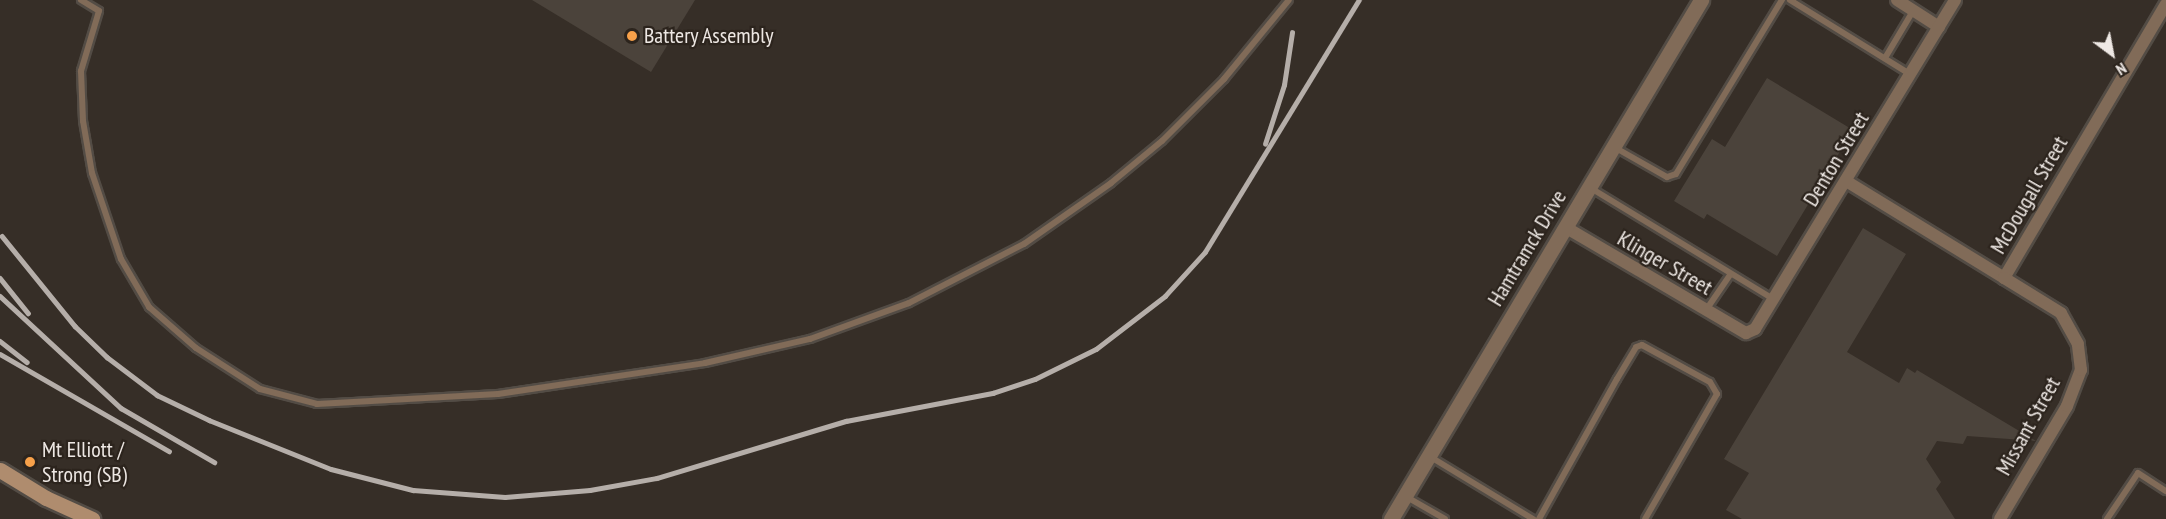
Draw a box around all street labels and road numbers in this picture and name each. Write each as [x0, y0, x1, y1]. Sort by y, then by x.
street label: Denton Street [1798, 107, 1874, 211]
street label: McDougall Street [1985, 132, 2073, 258]
street label: Hamtramck Drive [1482, 185, 1572, 311]
street label: Klinger Street [1613, 225, 1717, 301]
street label: Missant Street [1990, 372, 2066, 480]

